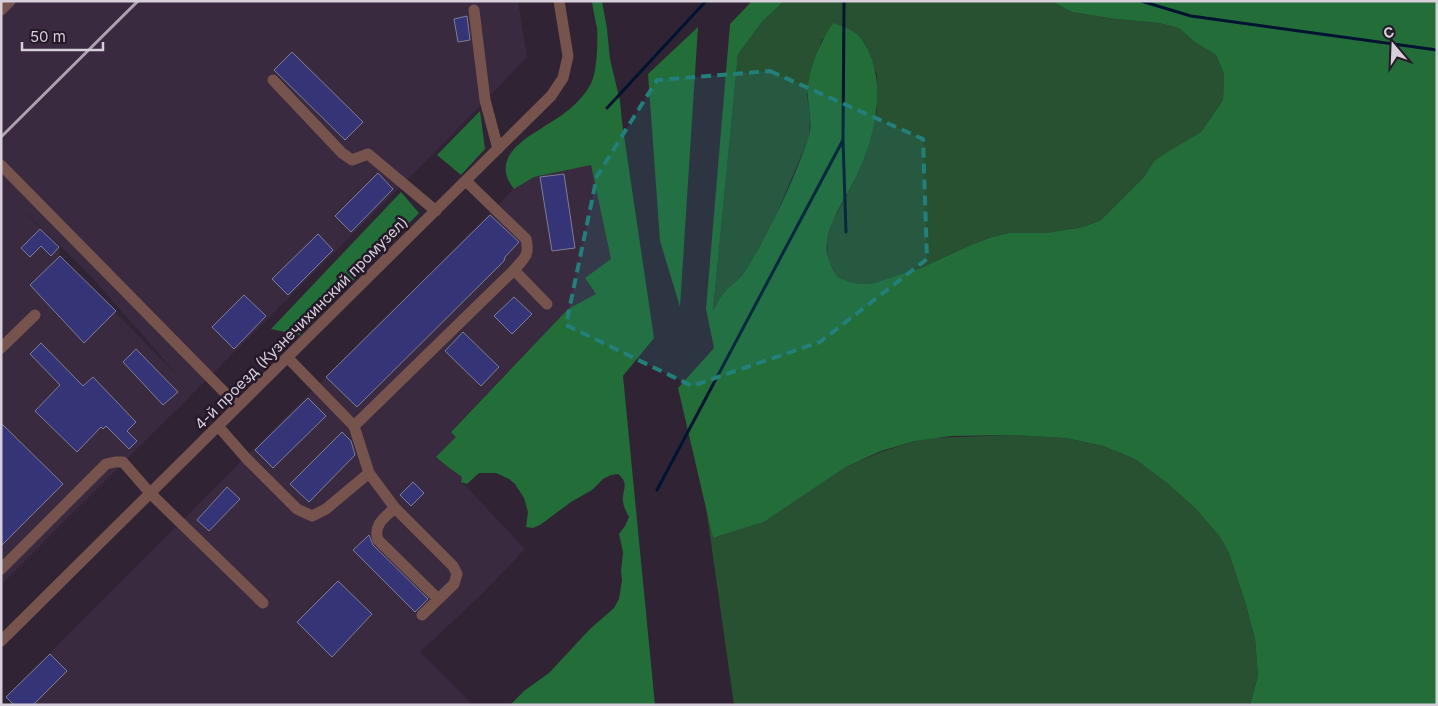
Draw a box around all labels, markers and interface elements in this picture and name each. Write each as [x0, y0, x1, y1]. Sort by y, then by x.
scale bar [22, 20, 104, 52]
north arrow [1368, 20, 1418, 70]
text: С [1381, 23, 1396, 42]
text: 50 m [30, 27, 66, 46]
street label: 4-й проезд (Кузнечихинский промузел) [190, 212, 412, 434]

